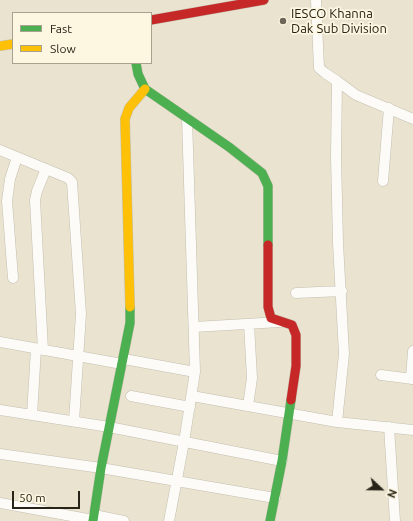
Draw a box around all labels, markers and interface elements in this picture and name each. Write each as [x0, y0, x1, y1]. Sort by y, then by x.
place label: IESCO Khanna Dak Sub Division [291, 6, 387, 37]
legend [12, 12, 152, 64]
marker: IESCO Khanna Dak Sub Division [278, 16, 288, 26]
text: Fast [50, 22, 72, 35]
text: Slow [50, 42, 76, 55]
north arrow [361, 469, 401, 509]
scale bar [14, 483, 82, 509]
text: N [385, 487, 399, 500]
text: 50 m [19, 491, 46, 504]

